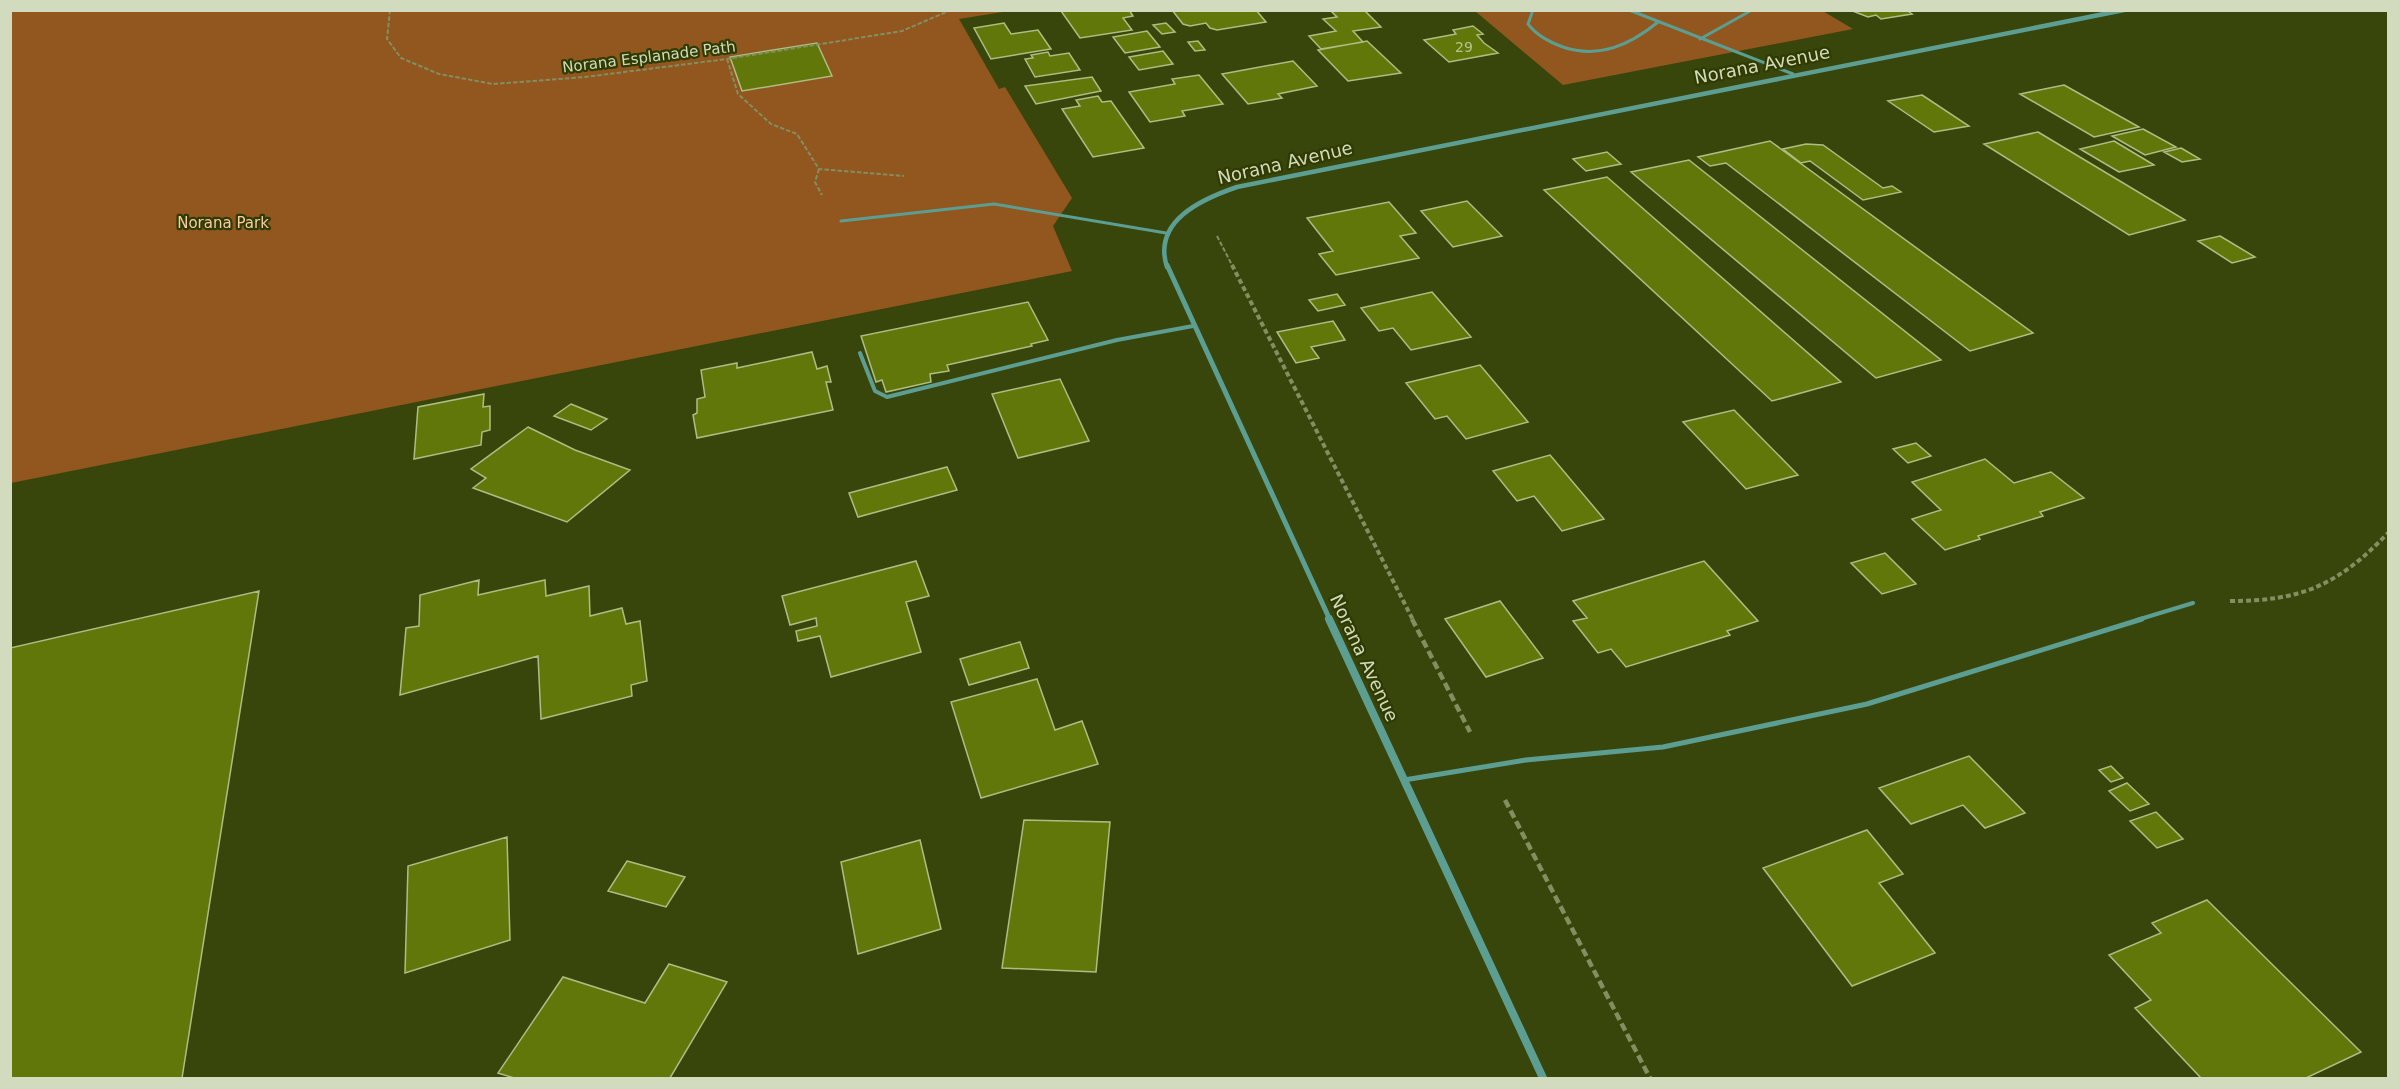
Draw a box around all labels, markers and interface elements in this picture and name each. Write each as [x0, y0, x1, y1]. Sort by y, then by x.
street label: Norana Esplanade Path [561, 37, 737, 77]
house number: 29 [1455, 39, 1473, 55]
street label: Norana Avenue [1692, 41, 1832, 88]
street label: Norana Avenue [1215, 137, 1354, 188]
park label: Norana Park [177, 214, 269, 232]
street label: Norana Avenue [1326, 591, 1403, 725]

